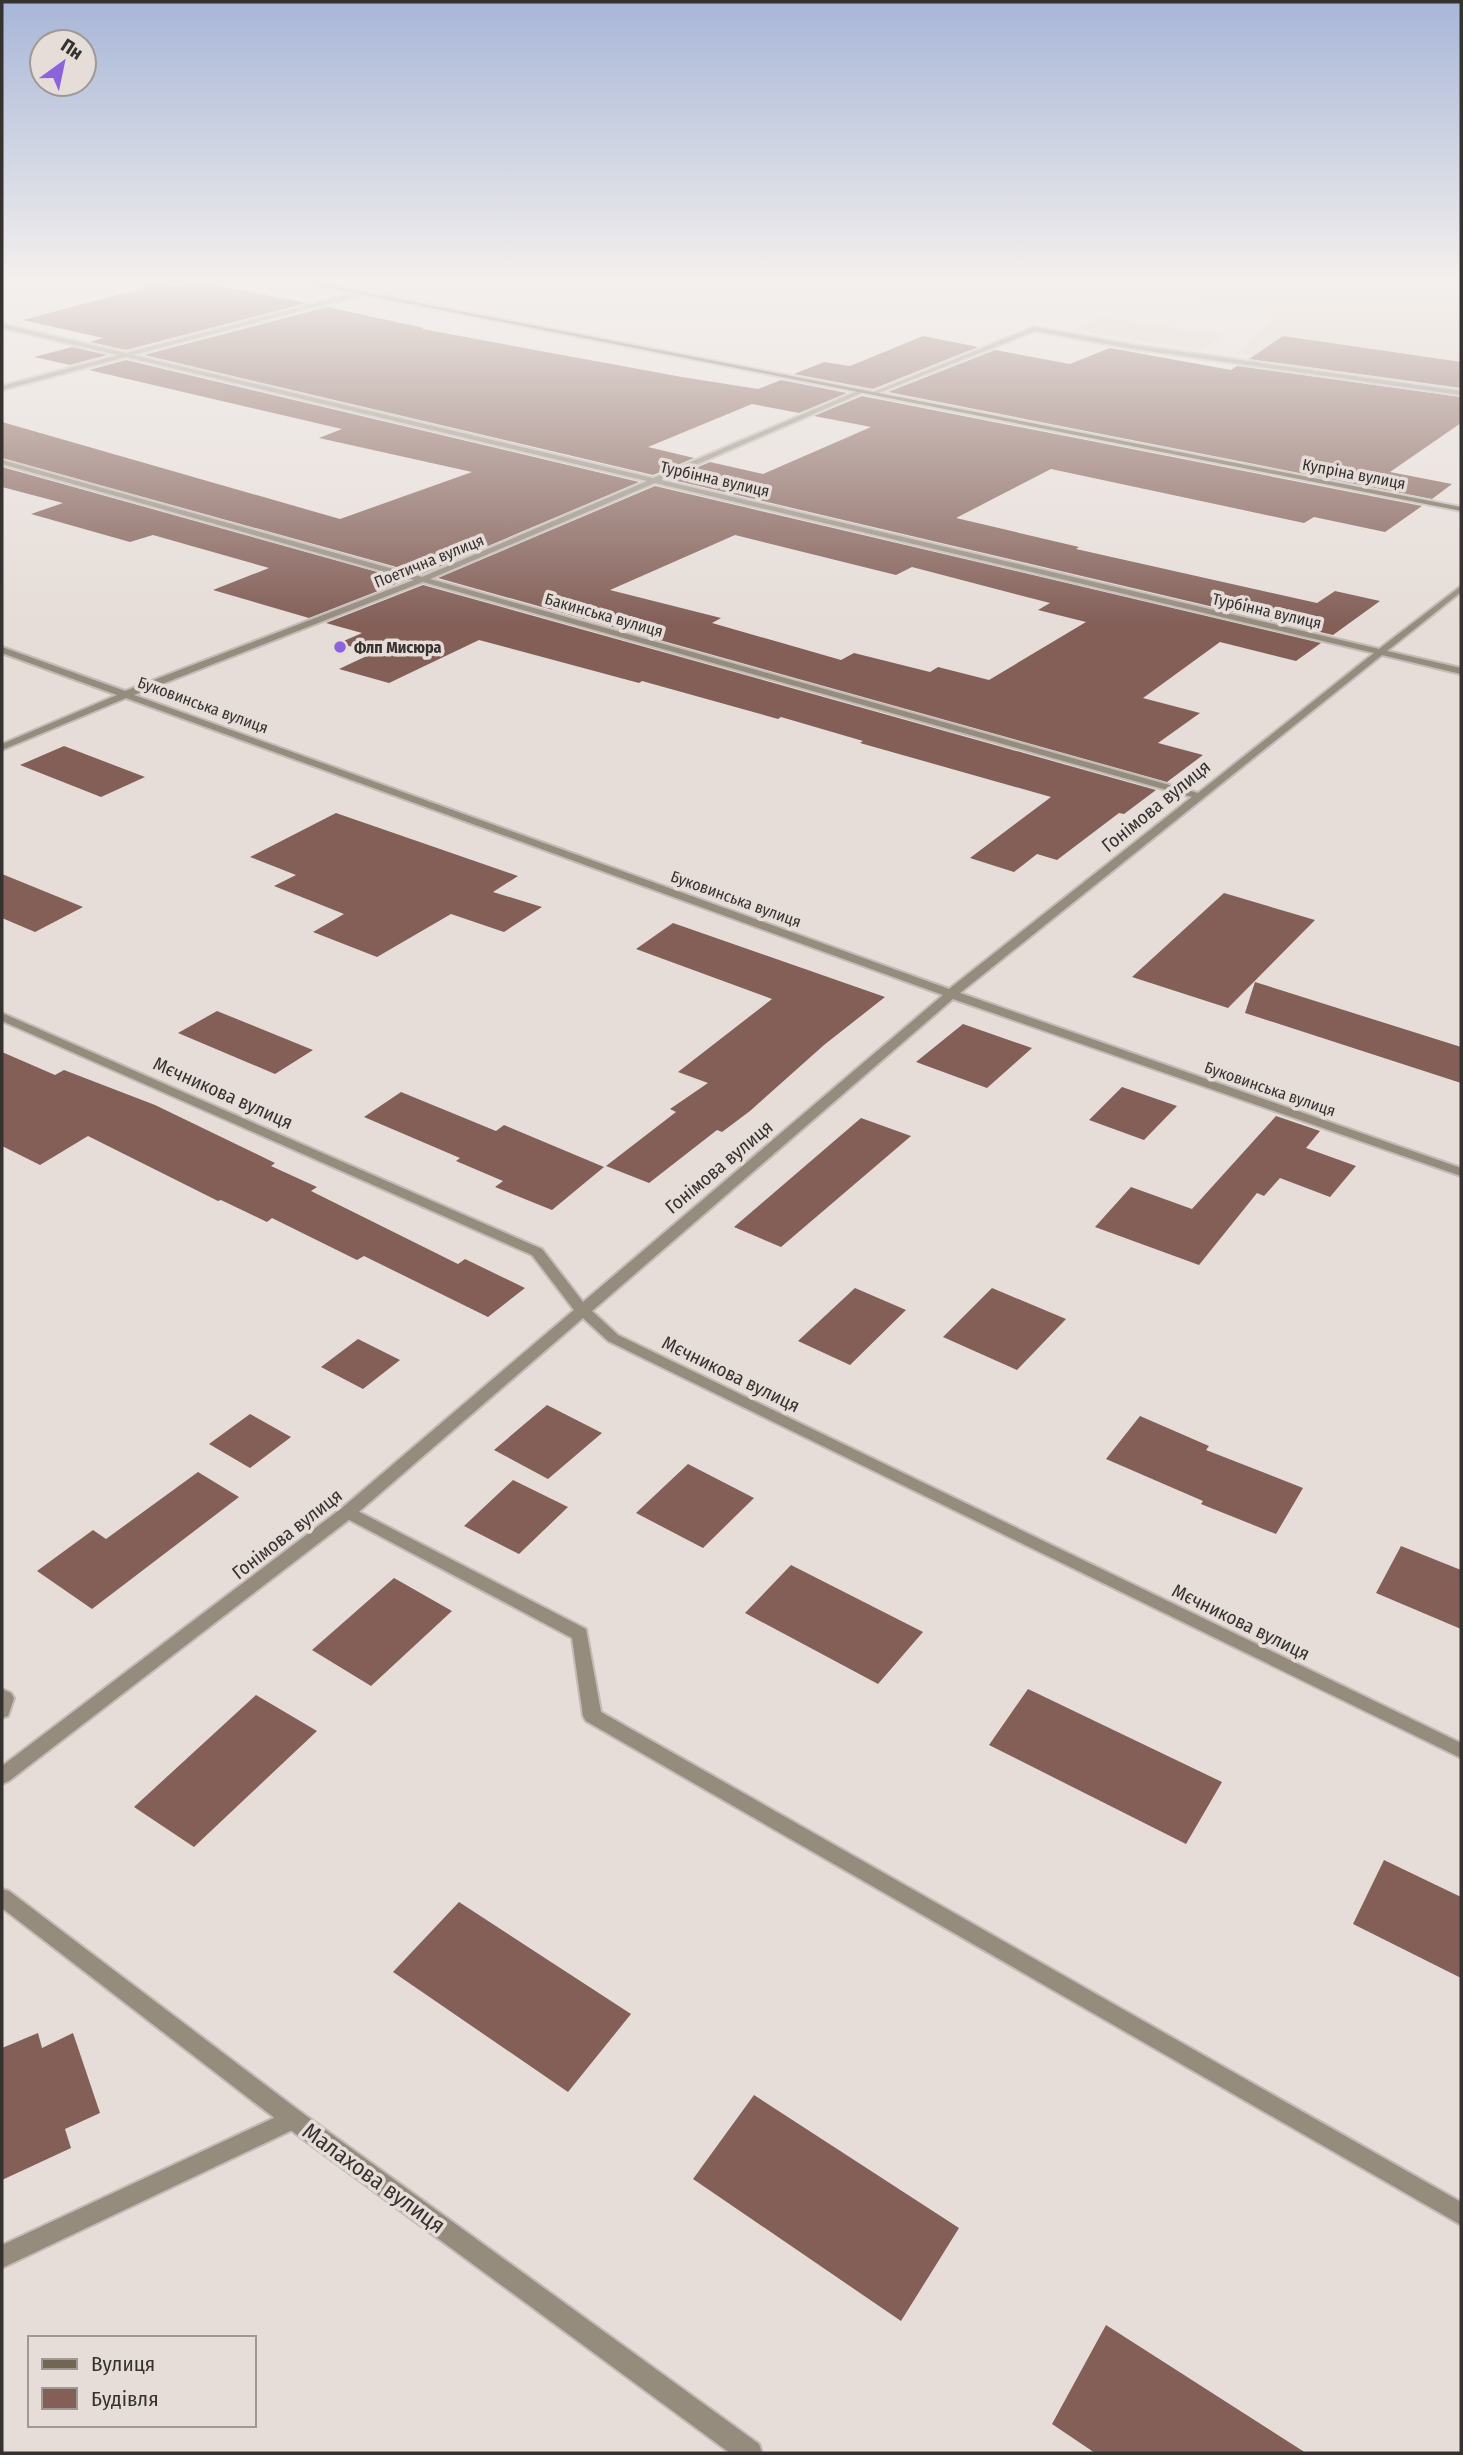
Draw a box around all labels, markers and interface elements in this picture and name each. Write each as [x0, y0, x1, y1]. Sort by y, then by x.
north arrow [28, 28, 98, 98]
text: Пн [57, 34, 87, 65]
street label: Купріна вулиця [1301, 455, 1407, 493]
street label: Турбінна вулиця [659, 457, 771, 501]
street label: Поетична вулиця [371, 530, 487, 592]
street label: Бакинська вулиця [543, 589, 665, 641]
street label: Турбінна вулиця [1211, 589, 1323, 633]
place label: Флп Мисюра [354, 638, 442, 657]
marker: Флп Мисюра [332, 639, 348, 655]
street label: Буковинська вулиця [135, 673, 271, 737]
street label: Гонімова вулиця [1097, 755, 1215, 857]
street label: Буковинська вулиця [668, 867, 804, 931]
street label: Мєчникова вулиця [150, 1052, 296, 1134]
street label: Буковинська вулиця [1202, 1058, 1338, 1120]
street label: Гонімова вулиця [660, 1115, 778, 1219]
street label: Мєчникова вулиця [658, 1331, 804, 1417]
street label: Гонімова вулиця [227, 1484, 347, 1584]
street label: Мєчникова вулиця [1168, 1579, 1314, 1665]
street label: Малахова вулиця [297, 2117, 451, 2239]
legend [28, 2336, 256, 2427]
text: Вулиця [91, 2351, 155, 2377]
text: Будівля [91, 2386, 159, 2412]

